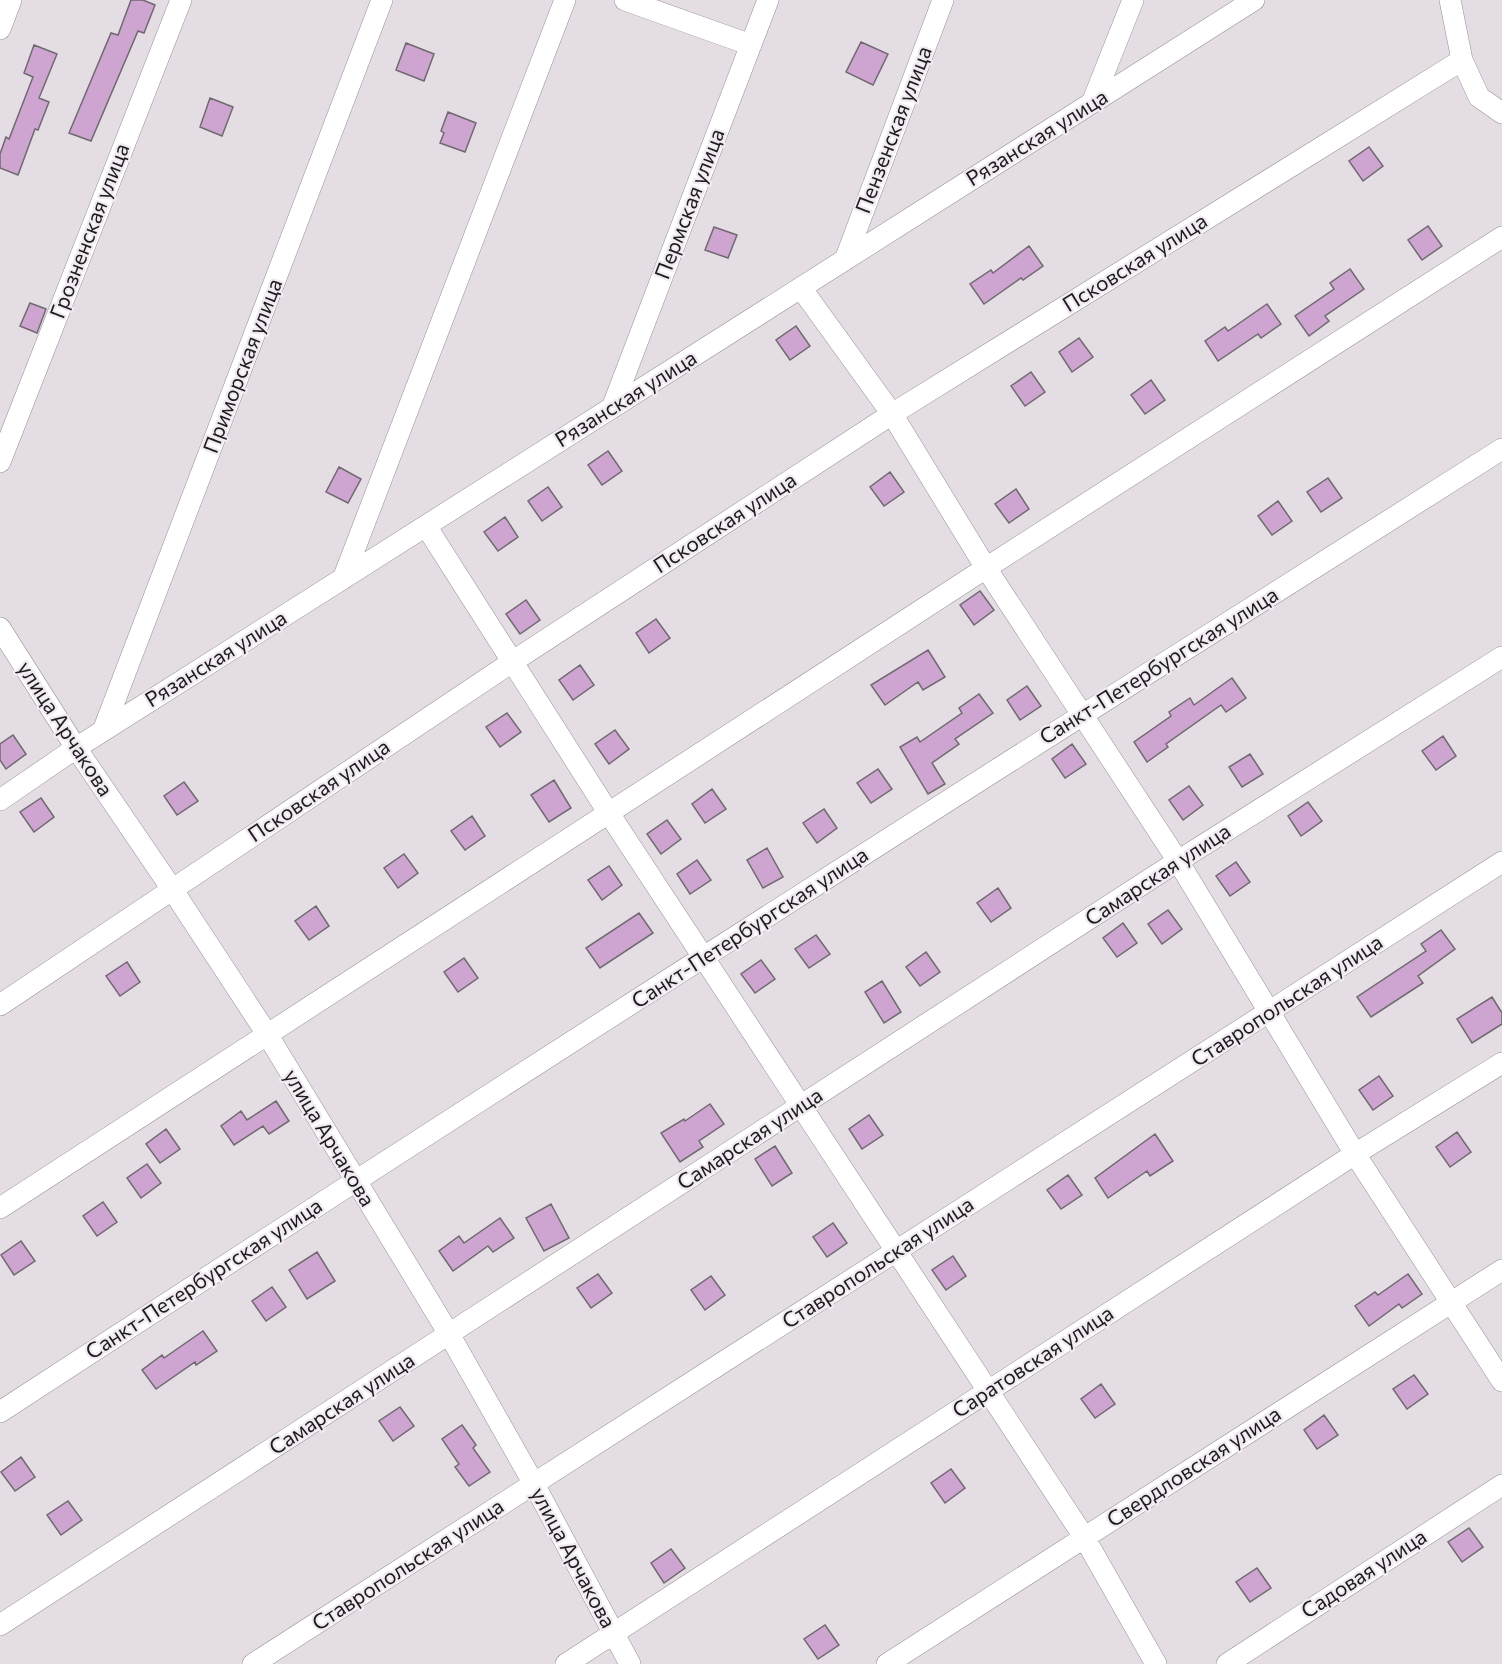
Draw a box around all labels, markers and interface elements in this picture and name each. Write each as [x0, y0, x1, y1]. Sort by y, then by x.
street label: Пензенская улица [849, 42, 936, 217]
street label: Рязанская улица [961, 83, 1112, 190]
street label: Пермская улица [648, 125, 729, 282]
street label: Грозненская улица [44, 140, 133, 321]
street label: Псковская улица [1057, 207, 1211, 316]
street label: Приморская улица [197, 275, 286, 456]
street label: Рязанская улица [550, 344, 701, 451]
street label: Псковская улица [648, 466, 800, 577]
street label: Санкт-Петербургская улица [1034, 581, 1282, 749]
street label: Рязанская улица [140, 604, 291, 711]
street label: улица Арчакова [13, 656, 119, 800]
street label: Псковская улица [243, 733, 394, 846]
street label: Самарская улица [1080, 817, 1235, 930]
street label: Санкт-Петербургская улица [626, 841, 872, 1013]
street label: Ставропольская улица [1186, 929, 1387, 1071]
street label: улица Арчакова [279, 1064, 381, 1210]
street label: Самарская улица [672, 1081, 827, 1194]
street label: Ставропольская улица [777, 1191, 978, 1333]
street label: Санкт-Петербургская улица [80, 1192, 326, 1364]
street label: Саратовская улица [947, 1299, 1117, 1422]
street label: Самарская улица [264, 1346, 419, 1459]
street label: Свердловская улица [1101, 1400, 1285, 1531]
street label: улица Арчакова [527, 1483, 622, 1632]
street label: Ставропольская улица [307, 1493, 508, 1635]
street label: Садовая улица [1296, 1523, 1431, 1623]

